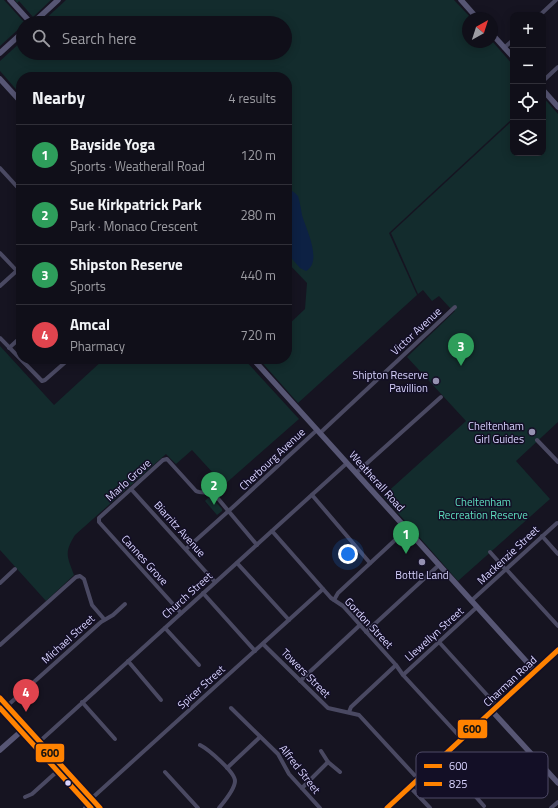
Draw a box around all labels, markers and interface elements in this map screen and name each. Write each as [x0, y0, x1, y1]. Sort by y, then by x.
north arrow [462, 12, 498, 48]
map controls [510, 12, 546, 156]
button: + [510, 12, 546, 48]
search box [16, 16, 292, 60]
icon: search [30, 27, 52, 49]
text: Search here [62, 27, 136, 50]
button: − [510, 48, 546, 84]
button: locate [510, 84, 546, 120]
text: Nearby [32, 85, 85, 111]
text: 4 results [228, 88, 276, 108]
button: layers [510, 120, 546, 156]
text: Bayside Yoga [70, 133, 155, 156]
text: 1 [41, 145, 49, 165]
text: 120 m [240, 145, 276, 165]
text: Sports · Weatherall Road [70, 156, 205, 176]
text: Sue Kirkpatrick Park [70, 193, 202, 216]
text: 2 [41, 205, 49, 225]
text: 280 m [240, 205, 276, 225]
text: Park · Monaco Crescent [70, 216, 198, 236]
text: Shipston Reserve [70, 253, 183, 276]
text: 3 [41, 265, 49, 285]
text: 440 m [240, 265, 276, 285]
text: Sports [70, 276, 106, 296]
street label: Victor Avenue [387, 303, 445, 359]
text: Amcal [70, 313, 110, 336]
text: 4 [41, 325, 49, 345]
text: 720 m [240, 325, 276, 345]
pin: 3 [448, 333, 474, 366]
text: Pharmacy [70, 336, 125, 356]
place label: Shipton Reserve Pavillion [353, 367, 428, 396]
marker: Shipton Reserve Pavillion [431, 376, 441, 386]
place label: Cheltenham Girl Guides [468, 418, 524, 447]
street label: Cherbourg Avenue [235, 424, 309, 494]
marker: Cheltenham Girl Guides [527, 427, 537, 437]
street label: Weatherall Road [345, 447, 409, 515]
street label: Marlo Grove [102, 455, 155, 505]
pin: 2 [201, 472, 227, 505]
park label: Cheltenham Recreation Reserve [438, 494, 528, 523]
street label: Biarritz Avenue [150, 497, 210, 561]
pin: 1 [393, 521, 419, 554]
street label: Mackenzie Street [473, 522, 543, 588]
street label: Cannes Grove [118, 531, 172, 589]
your location [338, 544, 358, 564]
marker: Bottle Land [417, 557, 427, 567]
place label: Bottle Land [395, 567, 449, 583]
street label: Church Street [158, 568, 216, 622]
street label: Gordon Street [341, 594, 397, 652]
street label: Llewellyn Street [401, 603, 467, 665]
street label: Michael Street [38, 611, 98, 667]
street label: Towers Street [278, 645, 334, 701]
street label: Charman Road [480, 652, 540, 710]
street label: Spicer Street [174, 661, 228, 713]
pin: 4 [13, 679, 39, 712]
line badge: 600 [457, 719, 488, 739]
text: 600 [463, 721, 481, 737]
street label: Alfred Street [276, 741, 324, 797]
line badge: 600 [35, 743, 65, 763]
text: 600 [41, 745, 59, 761]
legend [416, 752, 548, 798]
text: 600 [449, 758, 467, 774]
text: 825 [449, 776, 467, 792]
unlabelled marker [63, 778, 73, 788]

